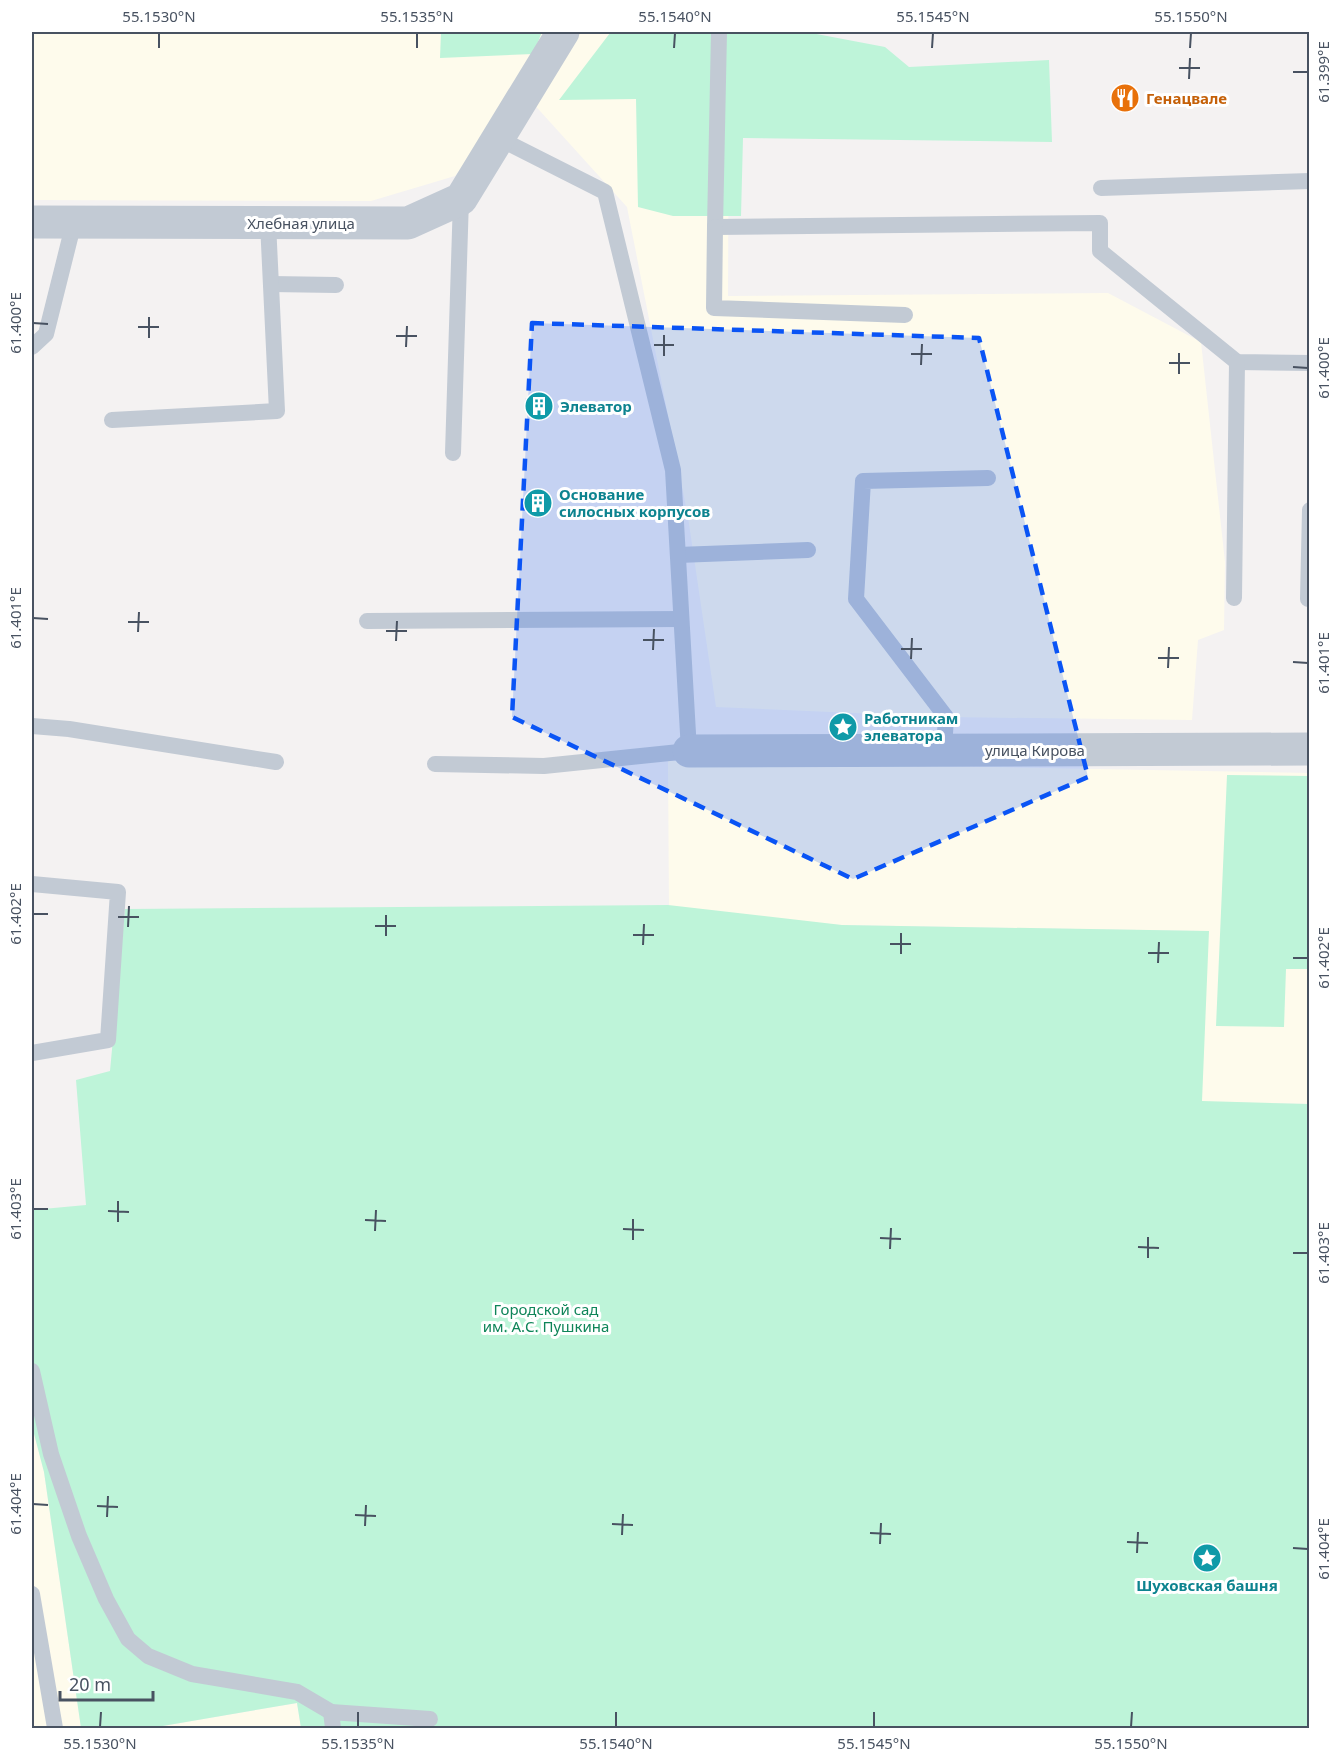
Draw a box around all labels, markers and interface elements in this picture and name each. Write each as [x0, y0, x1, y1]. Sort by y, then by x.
text: 55.1530°N [122, 6, 196, 26]
text: 55.1535°N [380, 6, 454, 26]
text: 55.1540°N [638, 6, 712, 26]
text: 55.1545°N [896, 6, 970, 26]
text: 55.1550°N [1154, 6, 1228, 26]
text: 61.399°E [1313, 41, 1333, 103]
restaurant icon: Генацвале [1109, 82, 1141, 114]
place label: Генацвале [1146, 88, 1227, 108]
street label: Хлебная улица [247, 213, 355, 233]
text: 61.400°E [5, 292, 25, 354]
text: 61.400°E [1313, 337, 1333, 399]
building icon: Элеватор [523, 390, 555, 422]
place label: Элеватор [560, 396, 632, 416]
place label: Основание силосных корпусов [559, 484, 710, 521]
building icon: Основание силосных корпусов [522, 487, 554, 519]
text: 61.401°E [5, 587, 25, 649]
text: 61.401°E [1313, 632, 1333, 694]
place label: Работникам элеватора [864, 708, 958, 745]
place icon: Работникам элеватора [827, 711, 859, 743]
street label: улица Кирова [985, 740, 1085, 760]
text: 61.402°E [5, 883, 25, 945]
text: 61.402°E [1313, 927, 1333, 989]
text: 61.403°E [5, 1178, 25, 1240]
text: 61.403°E [1313, 1222, 1333, 1284]
park label: Городской сад им. А.С. Пушкина [483, 1299, 609, 1336]
text: 61.404°E [5, 1473, 25, 1535]
text: 61.404°E [1313, 1518, 1333, 1580]
place icon: Шуховская башня [1191, 1542, 1223, 1574]
place label: Шуховская башня [1136, 1575, 1278, 1595]
scale bar [60, 1664, 153, 1702]
text: 20 m [69, 1672, 111, 1696]
text: 55.1530°N [63, 1733, 137, 1753]
text: 55.1535°N [321, 1733, 395, 1753]
text: 55.1540°N [579, 1733, 653, 1753]
text: 55.1545°N [837, 1733, 911, 1753]
text: 55.1550°N [1094, 1733, 1168, 1753]

